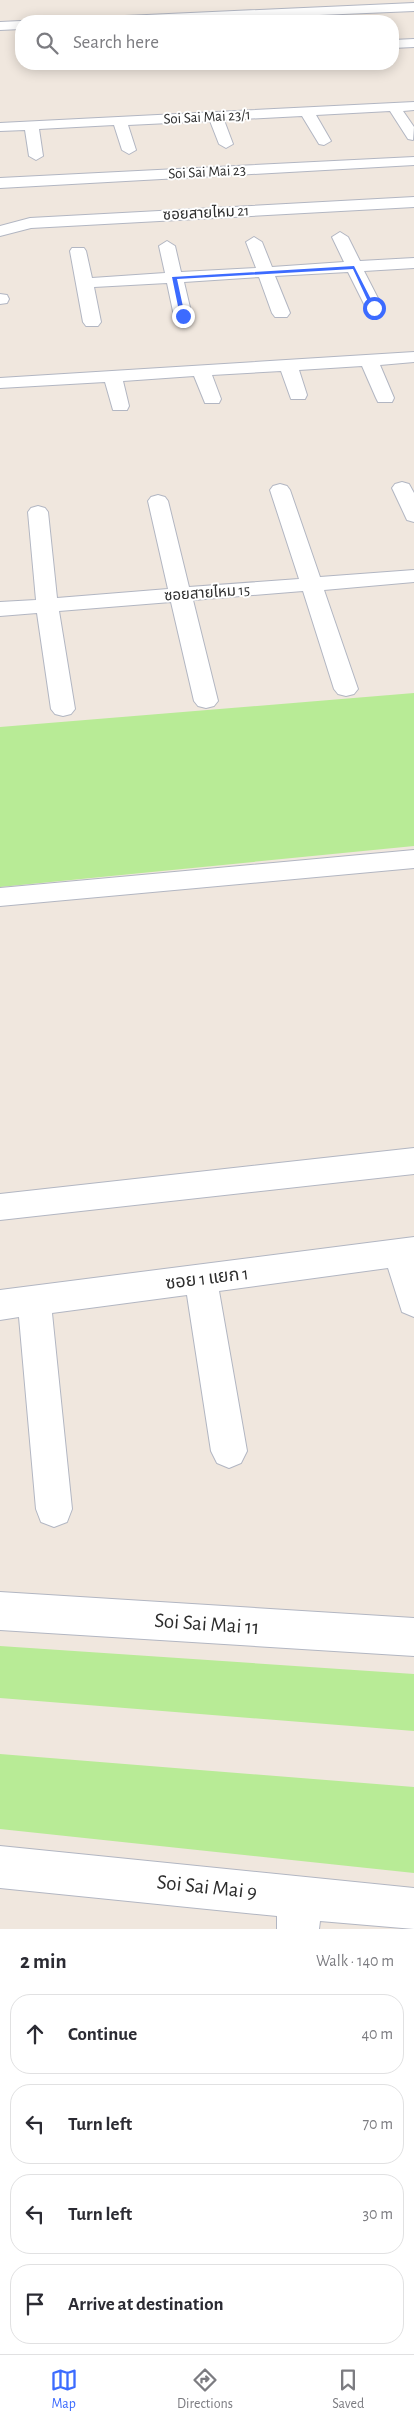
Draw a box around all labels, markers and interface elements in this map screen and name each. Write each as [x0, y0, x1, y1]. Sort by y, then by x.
search box [15, 15, 399, 70]
icon: search [33, 29, 61, 57]
text: Search here [73, 33, 159, 52]
street label: Soi Sai Mai 23/1 [163, 107, 251, 127]
street label: Soi Sai Mai 23 [168, 162, 246, 182]
street label: ซอยสายไหม 21 [162, 202, 250, 223]
route start [363, 297, 386, 320]
route end [172, 305, 195, 328]
street label: ซอยสายไหม 15 [164, 582, 250, 603]
street label: ซอย 1 แยก 1 [164, 1265, 250, 1293]
street label: Soi Sai Mai 11 [154, 1610, 260, 1638]
street label: Soi Sai Mai 9 [156, 1871, 258, 1903]
text: 2 min [20, 1951, 67, 1972]
text: Walk · 140 m [316, 1953, 394, 1969]
icon: ahead [21, 2020, 49, 2048]
text: Continue [68, 2025, 137, 2044]
text: 40 m [361, 2026, 393, 2042]
icon: left [21, 2110, 49, 2138]
text: Turn left [68, 2115, 132, 2134]
text: 70 m [362, 2116, 393, 2132]
icon: left [21, 2200, 49, 2228]
text: Turn left [68, 2205, 132, 2224]
text: 30 m [363, 2206, 393, 2222]
icon: arrive [21, 2290, 49, 2318]
text: Arrive at destination [68, 2295, 224, 2314]
tab: Map [50, 2366, 78, 2413]
tab: Directions [177, 2366, 233, 2413]
tab: Saved [332, 2366, 364, 2413]

